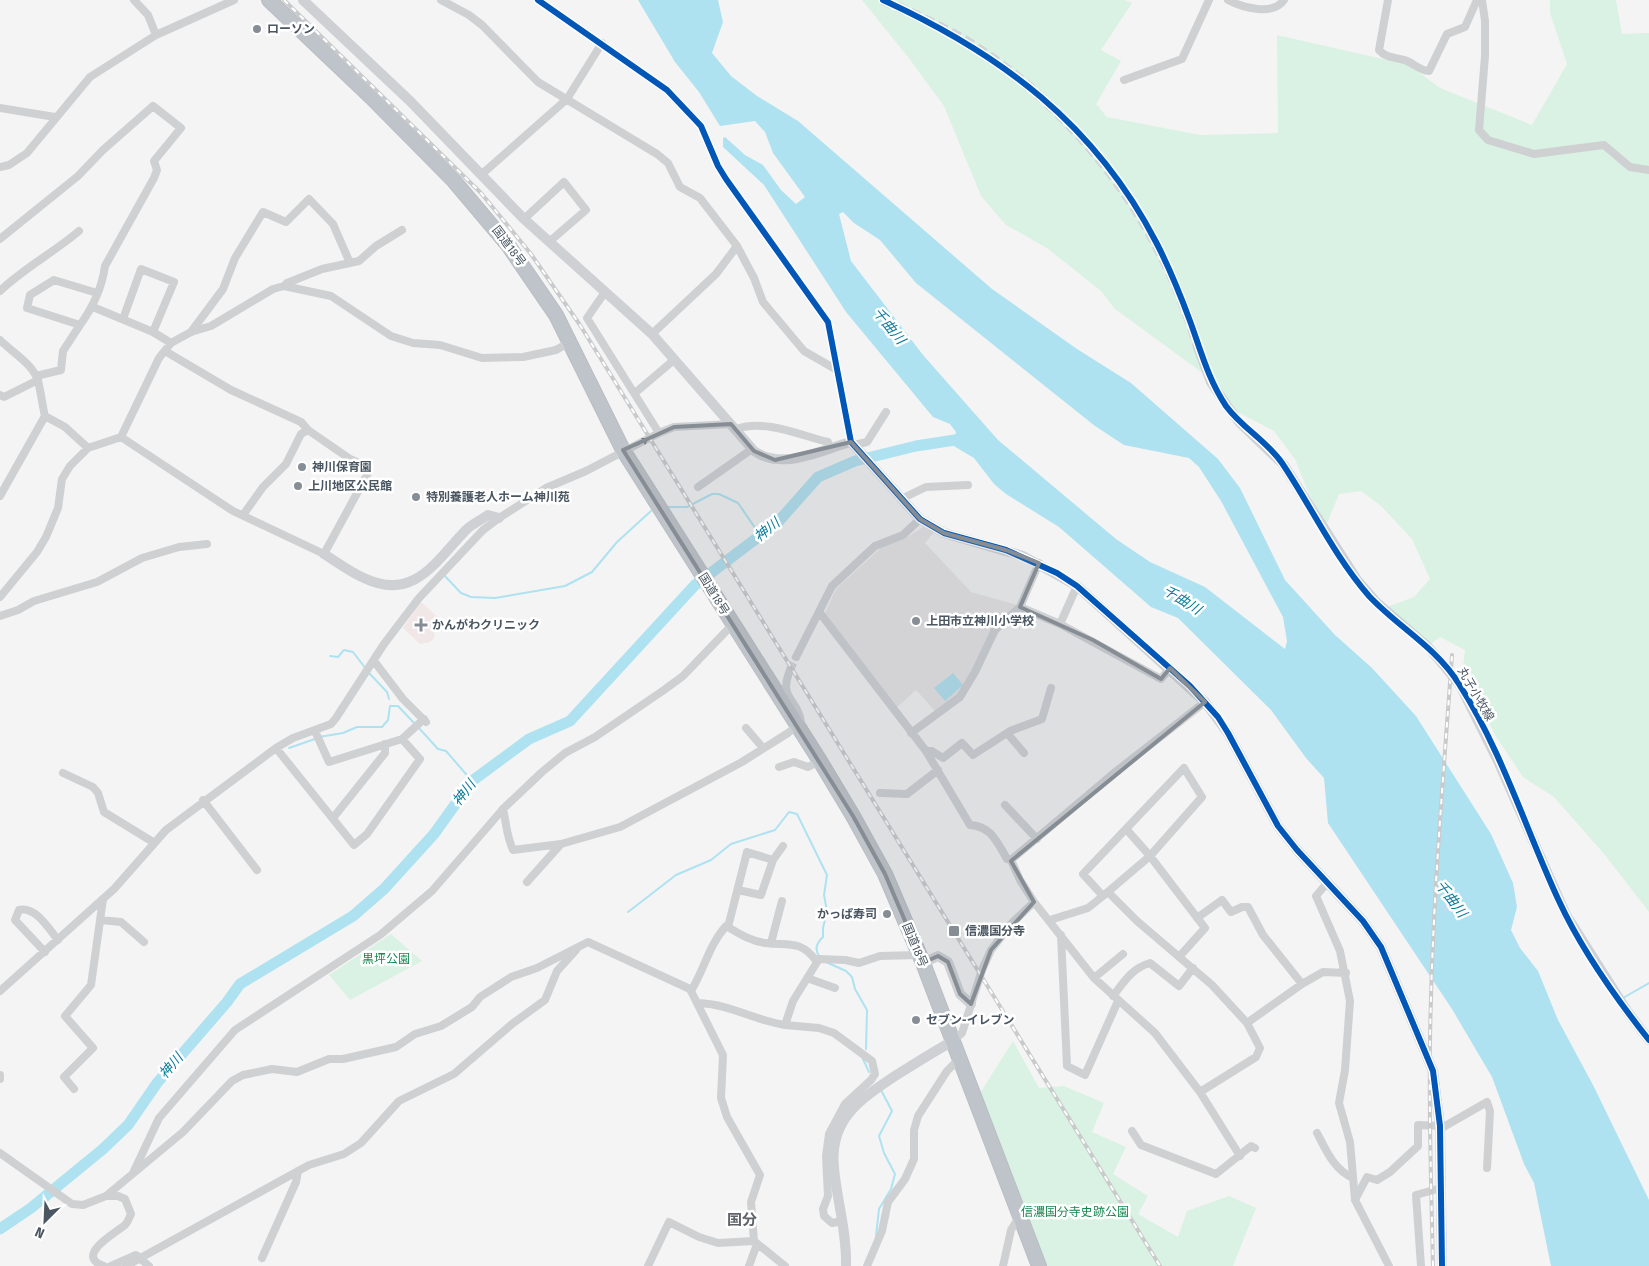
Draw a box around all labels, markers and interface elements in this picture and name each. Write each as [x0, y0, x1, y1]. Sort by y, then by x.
place label: ローソン [267, 22, 315, 36]
marker: ローソン [251, 23, 263, 35]
street label: 国道18号 [489, 223, 529, 269]
water label: 千曲川 [869, 304, 910, 349]
one-way arrow [635, 438, 648, 447]
place label: 神川保育園 [312, 460, 372, 474]
marker: 神川保育園 [296, 461, 308, 473]
place label: 上川地区公民館 [308, 479, 392, 493]
marker: 上川地区公民館 [292, 480, 304, 492]
place label: 特別養護老人ホーム神川苑 [426, 490, 570, 504]
marker: 特別養護老人ホーム神川苑 [410, 491, 422, 503]
water label: 神川 [751, 513, 785, 545]
street label: 国道18号 [696, 570, 732, 618]
water label: 千曲川 [1160, 582, 1206, 619]
place label: 上田市立神川小学校 [926, 614, 1034, 628]
marker: 上田市立神川小学校 [910, 615, 922, 627]
marker: かんがわクリニック [414, 618, 428, 632]
place label: かんがわクリニック [432, 618, 540, 632]
street label: 丸子小牧線 [1455, 665, 1497, 723]
water label: 神川 [449, 775, 481, 809]
water label: 千曲川 [1432, 877, 1472, 922]
place label: かっぱ寿司 [817, 907, 877, 921]
marker: かっぱ寿司 [881, 908, 893, 920]
street label: 国道18号 [899, 921, 931, 969]
marker: 信濃国分寺 [947, 924, 961, 938]
place label: 信濃国分寺 [965, 924, 1025, 938]
park label: 黒坪公園 [362, 952, 410, 966]
place label: セブン-イレブン [926, 1013, 1015, 1027]
marker: セブン-イレブン [910, 1014, 922, 1026]
water label: 神川 [155, 1048, 188, 1082]
north arrow [20, 1196, 70, 1246]
park label: 信濃国分寺史跡公園 [1021, 1205, 1129, 1219]
district label: 国分 [727, 1211, 757, 1229]
text: N [33, 1223, 47, 1242]

